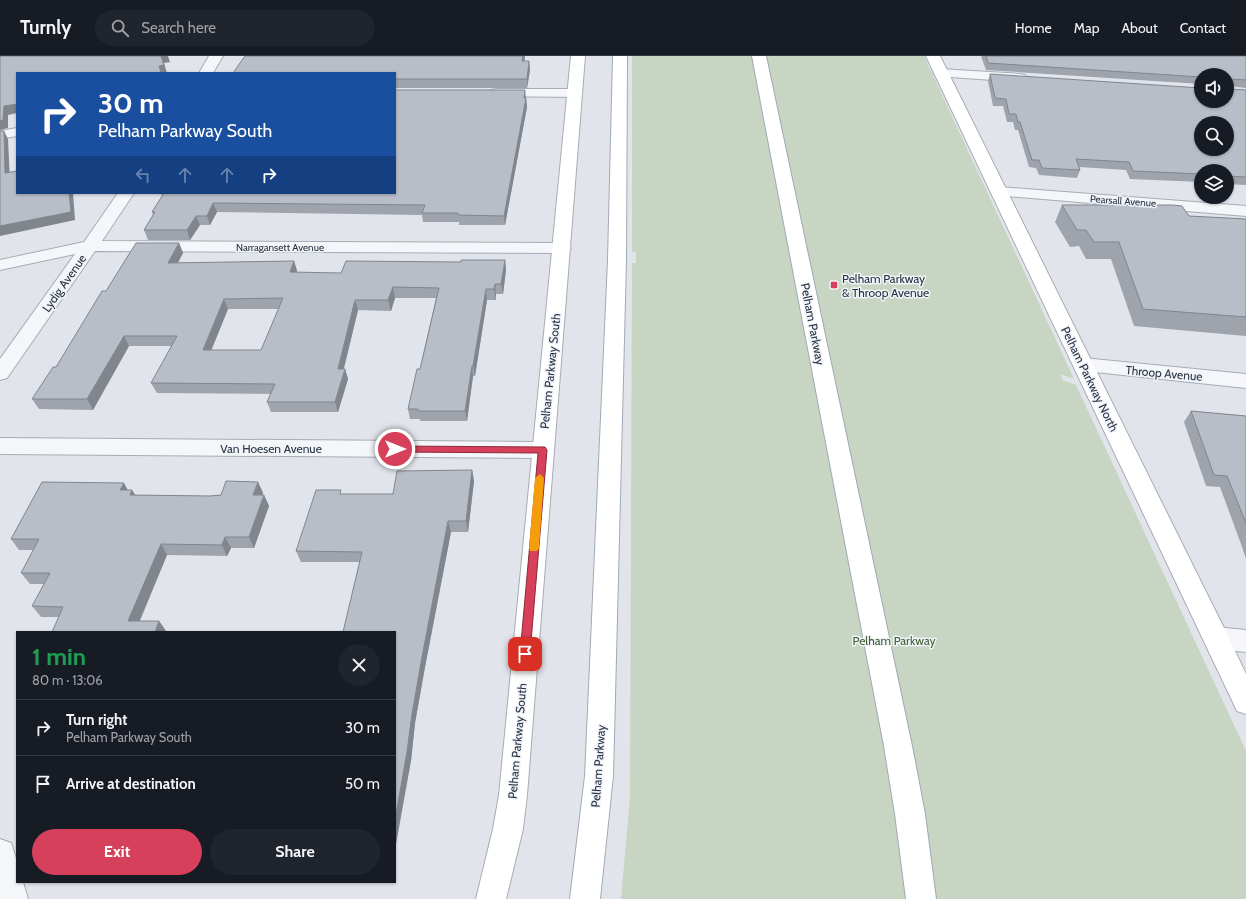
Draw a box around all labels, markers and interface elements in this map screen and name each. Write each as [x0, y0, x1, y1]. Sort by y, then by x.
search box [95, 10, 375, 46]
text: Turnly [20, 16, 71, 39]
icon: search [109, 17, 131, 39]
text: Search here [141, 19, 216, 37]
text: Home [1015, 19, 1052, 37]
text: Map [1074, 19, 1099, 37]
text: About [1121, 19, 1158, 37]
text: Contact [1180, 19, 1226, 37]
map controls [1194, 68, 1234, 204]
button: sound [1194, 68, 1234, 108]
text: 30 m [98, 86, 164, 120]
icon: right [32, 88, 84, 140]
button: search [1194, 116, 1234, 156]
text: Pelham Parkway South [98, 120, 272, 142]
icon: left [132, 164, 154, 186]
icon: ahead [174, 164, 196, 186]
icon: ahead [216, 164, 238, 186]
icon: right [258, 164, 280, 186]
button: layers [1194, 164, 1234, 204]
street label: Pearsall Avenue [1089, 192, 1157, 210]
street label: Narragansett Avenue [236, 241, 324, 254]
street label: Lydig Avenue [39, 251, 89, 315]
place label: Pelham Parkway & Throop Avenue [842, 271, 929, 300]
marker: Pelham Parkway & Throop Avenue [829, 280, 839, 290]
street label: Pelham Parkway [798, 282, 828, 366]
street label: Pelham Parkway South [536, 312, 564, 430]
street label: Pelham Parkway North [1058, 324, 1122, 434]
street label: Throop Avenue [1125, 362, 1203, 384]
position arrow [374, 428, 416, 470]
street label: Van Hoesen Avenue [220, 441, 322, 456]
park label: Pelham Parkway [852, 633, 936, 648]
pin [508, 637, 542, 671]
text: 1 min [32, 642, 86, 671]
icon: arrive [514, 643, 536, 665]
button: close [338, 644, 380, 686]
text: 80 m · 13:06 [32, 672, 103, 688]
street label: Pelham Parkway South [504, 682, 530, 800]
text: Turn right [66, 711, 127, 729]
icon: right [32, 717, 54, 739]
text: 30 m [345, 719, 380, 737]
street label: Pelham Parkway [588, 724, 608, 808]
text: Pelham Parkway South [66, 729, 192, 745]
icon: arrive [32, 773, 54, 795]
text: Arrive at destination [66, 775, 196, 793]
text: 50 m [345, 775, 380, 793]
button: Exit [32, 829, 202, 875]
button: Share [210, 829, 380, 875]

